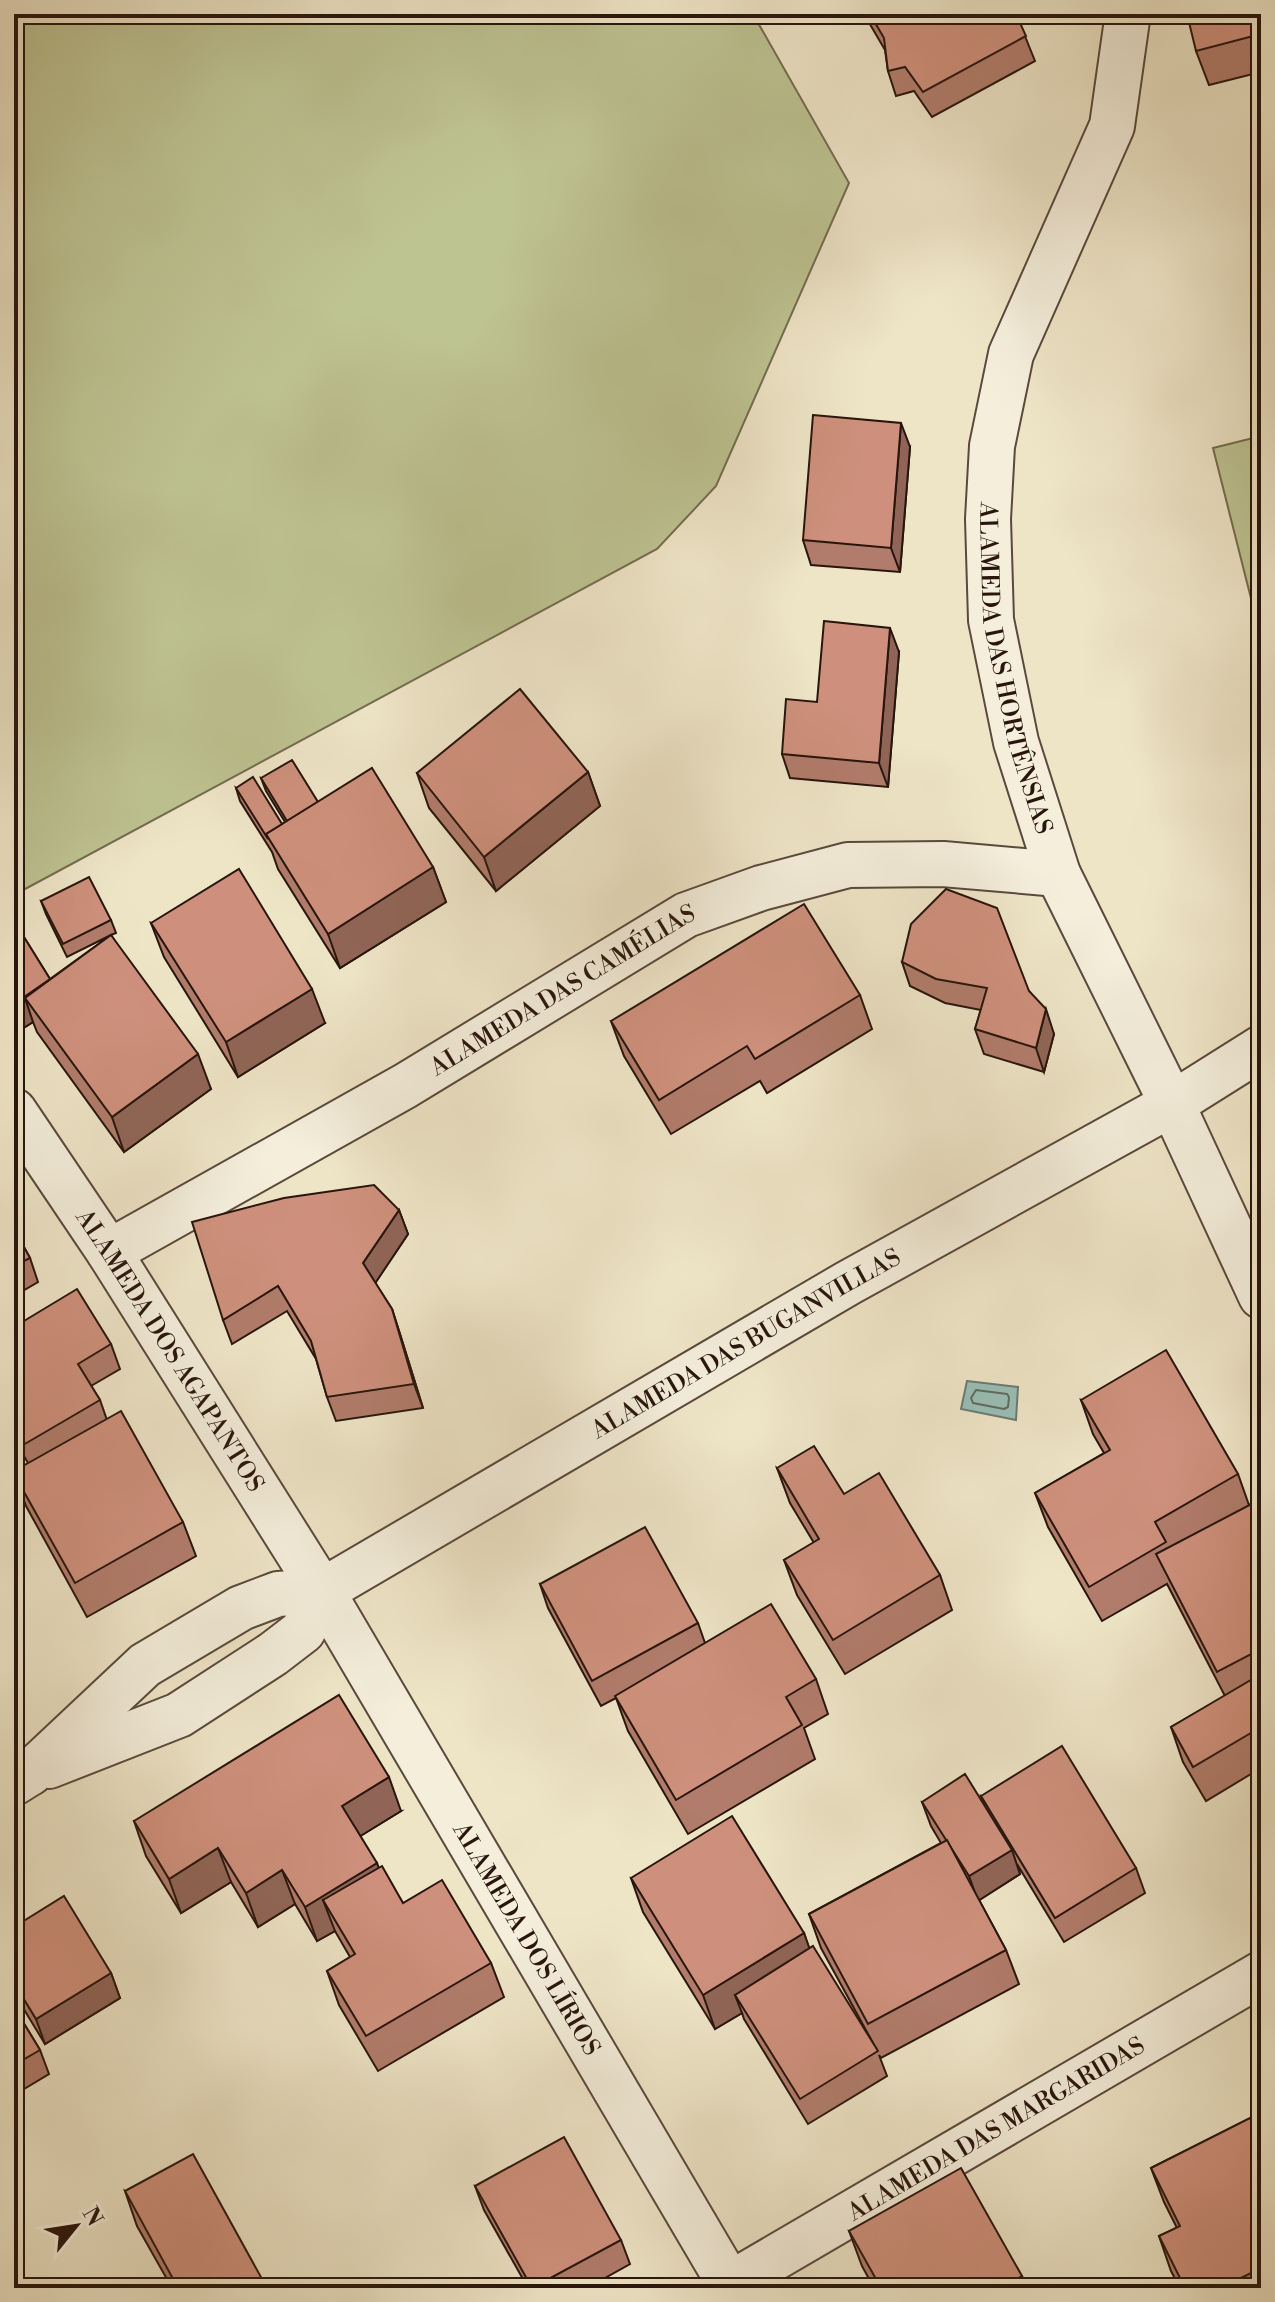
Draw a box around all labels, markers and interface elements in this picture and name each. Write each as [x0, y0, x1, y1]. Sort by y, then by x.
street label: ALAMEDA DAS HORTÊNSIAS [972, 500, 1058, 838]
street label: ALAMEDA DAS CAMÉLIAS [424, 899, 699, 1084]
street label: ALAMEDA DOS AGAPANTOS [68, 1203, 270, 1498]
street label: ALAMEDA DAS BUGANVILLAS [585, 1243, 906, 1446]
street label: ALAMEDA DOS LÍRIOS [445, 1816, 606, 2062]
street label: ALAMEDA DAS MARGARIDAS [841, 2031, 1151, 2229]
north arrow [36, 2186, 116, 2266]
text: N [76, 2202, 108, 2232]

